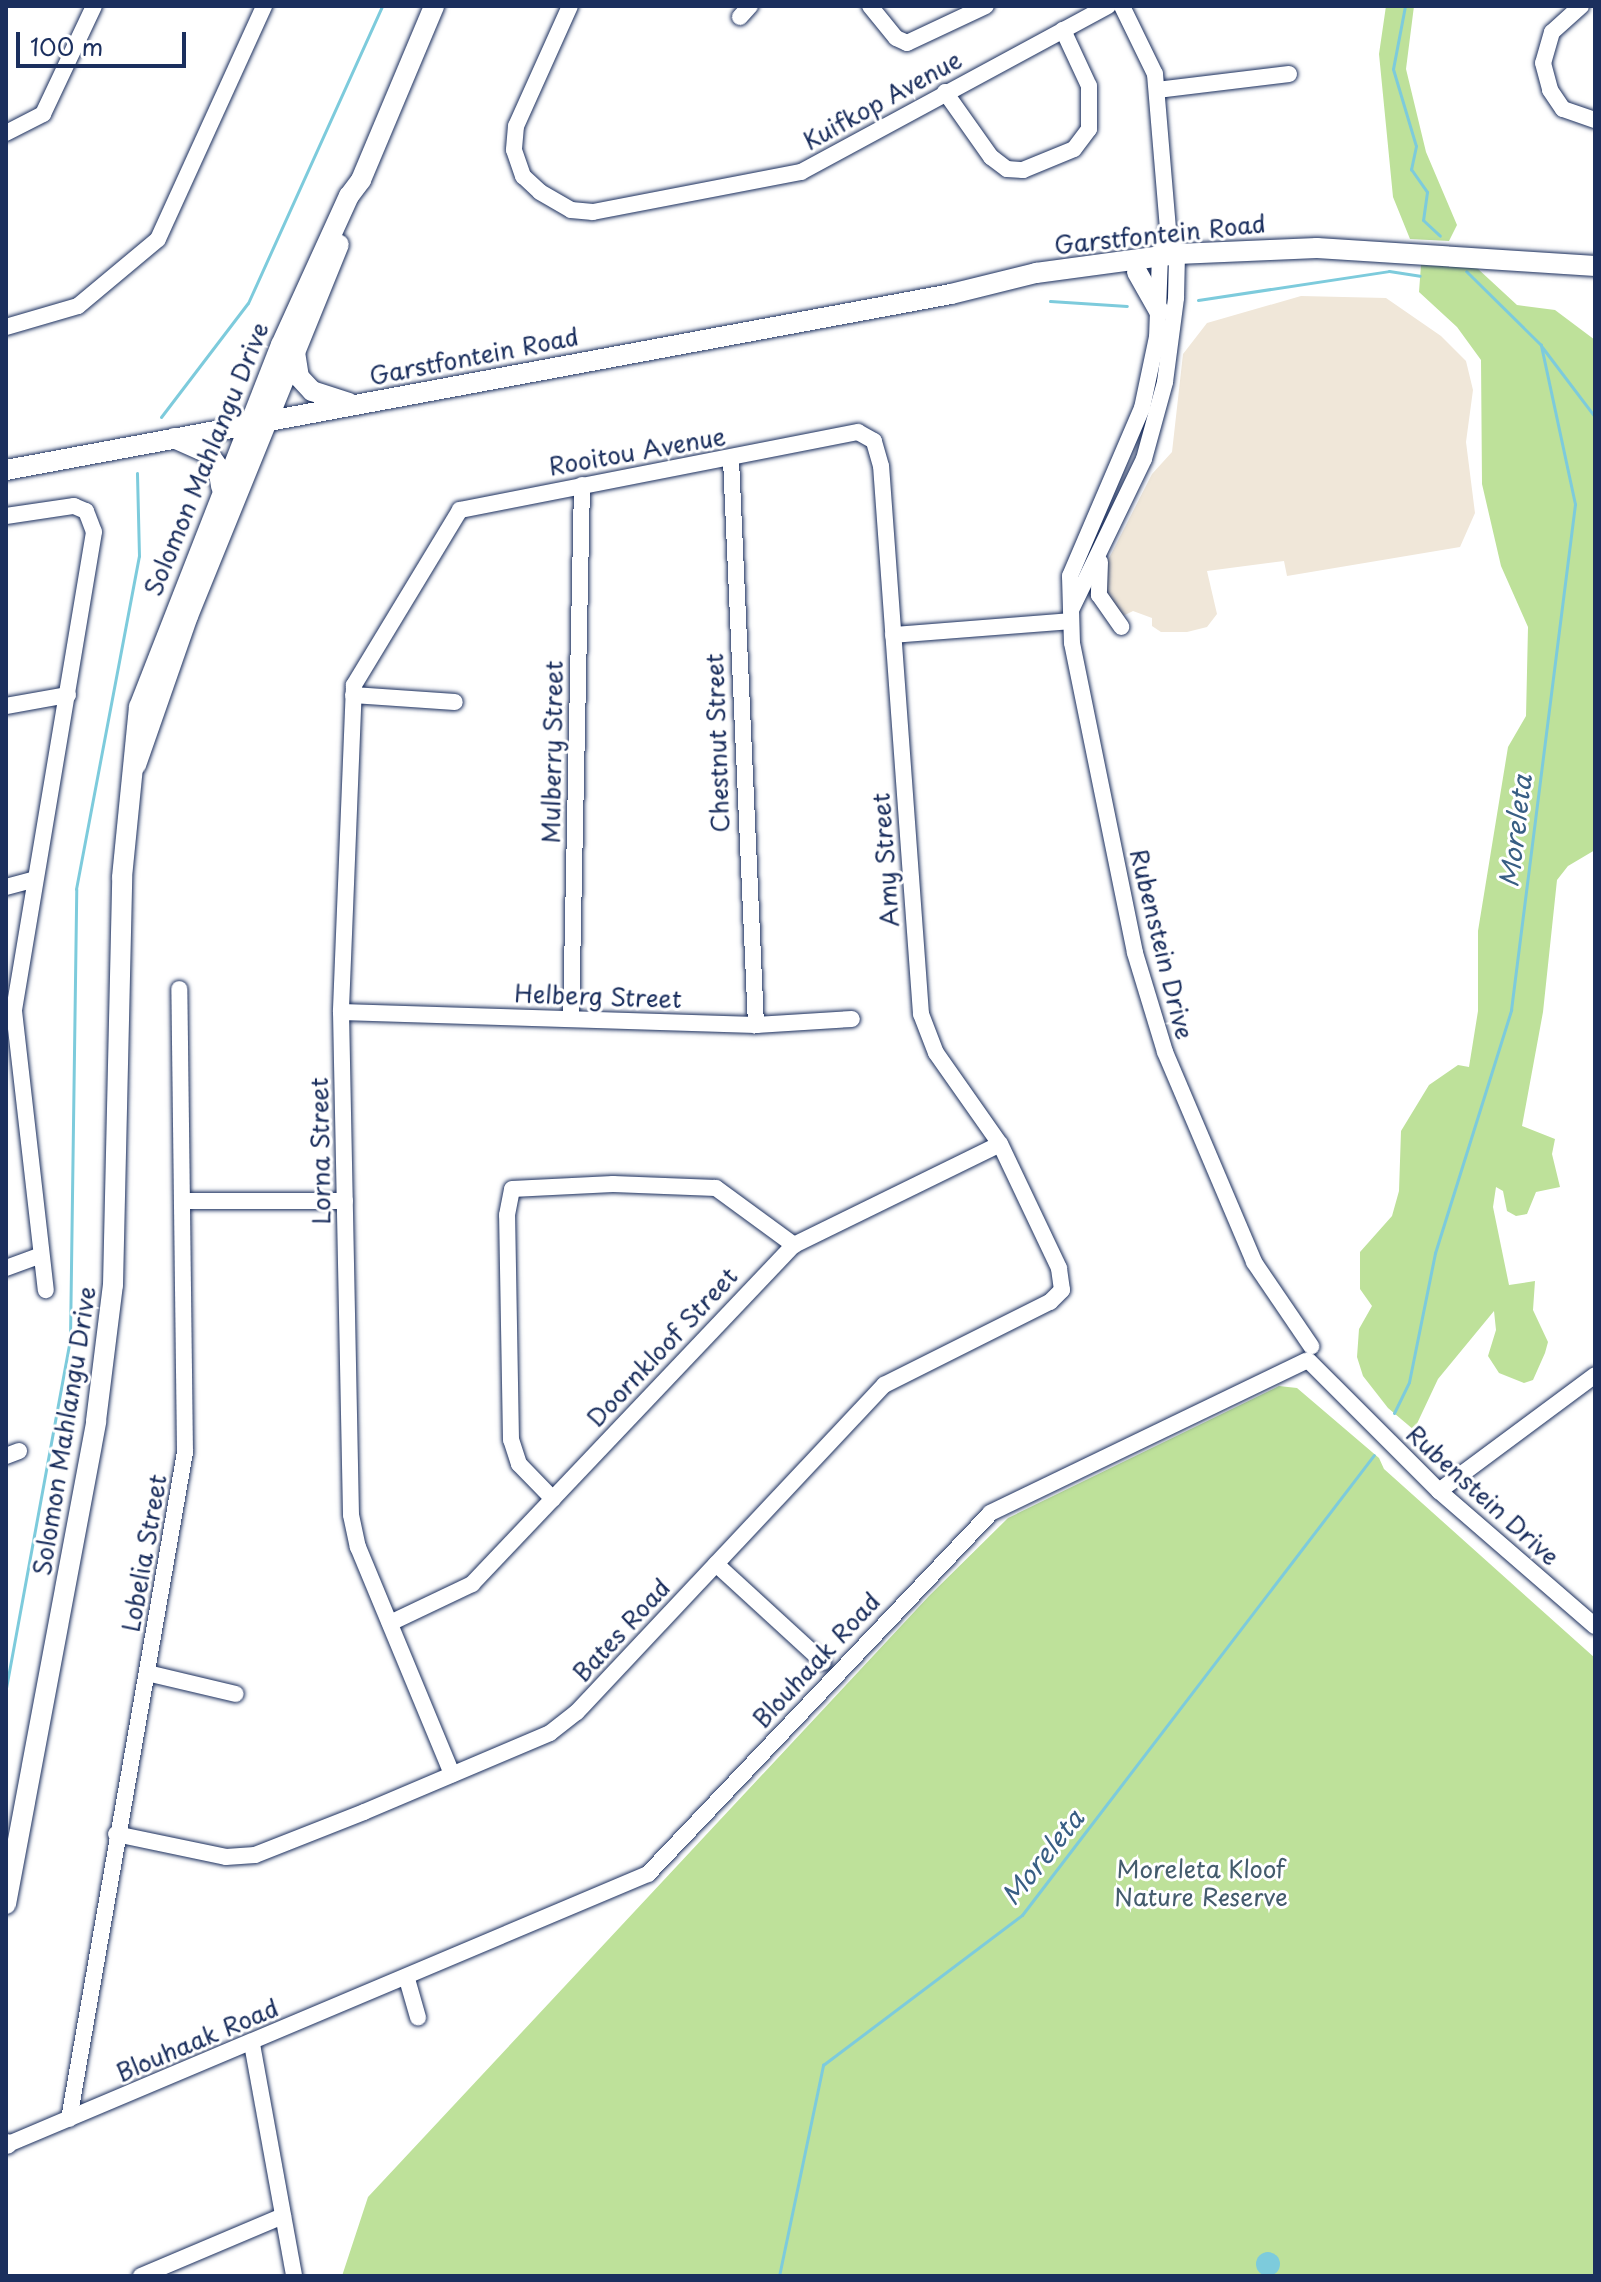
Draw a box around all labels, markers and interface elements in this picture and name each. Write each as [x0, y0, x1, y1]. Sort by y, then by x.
scale bar [20, 16, 190, 66]
text: 100 m [30, 28, 103, 64]
street label: Kuifkop Avenue [797, 44, 967, 156]
street label: Garstfontein Road [1053, 209, 1267, 259]
street label: Solomon Mahlangu Drive [138, 318, 274, 600]
street label: Garstfontein Road [367, 322, 581, 390]
street label: Rooitou Avenue [548, 421, 726, 481]
street label: Chestnut Street [699, 652, 735, 834]
street label: Mulberry Street [536, 660, 568, 844]
water label: Moreleta [1493, 773, 1537, 889]
street label: Amy Street [866, 792, 904, 928]
street label: Rubenstein Drive [1124, 845, 1200, 1043]
street label: Helberg Street [514, 979, 682, 1013]
street label: Lorna Street [304, 1077, 336, 1225]
street label: Doornkloof Street [581, 1261, 743, 1433]
street label: Solomon Mahlangu Drive [27, 1284, 101, 1578]
street label: Rubenstein Drive [1401, 1419, 1565, 1571]
street label: Lobelia Street [116, 1472, 172, 1634]
street label: Bates Road [566, 1573, 676, 1687]
street label: Blouhaak Road [746, 1586, 886, 1734]
water label: Moreleta [994, 1803, 1090, 1911]
park label: Moreleta Kloof Nature Reserve [1113, 1855, 1289, 1911]
street label: Blouhaak Road [111, 1993, 283, 2087]

